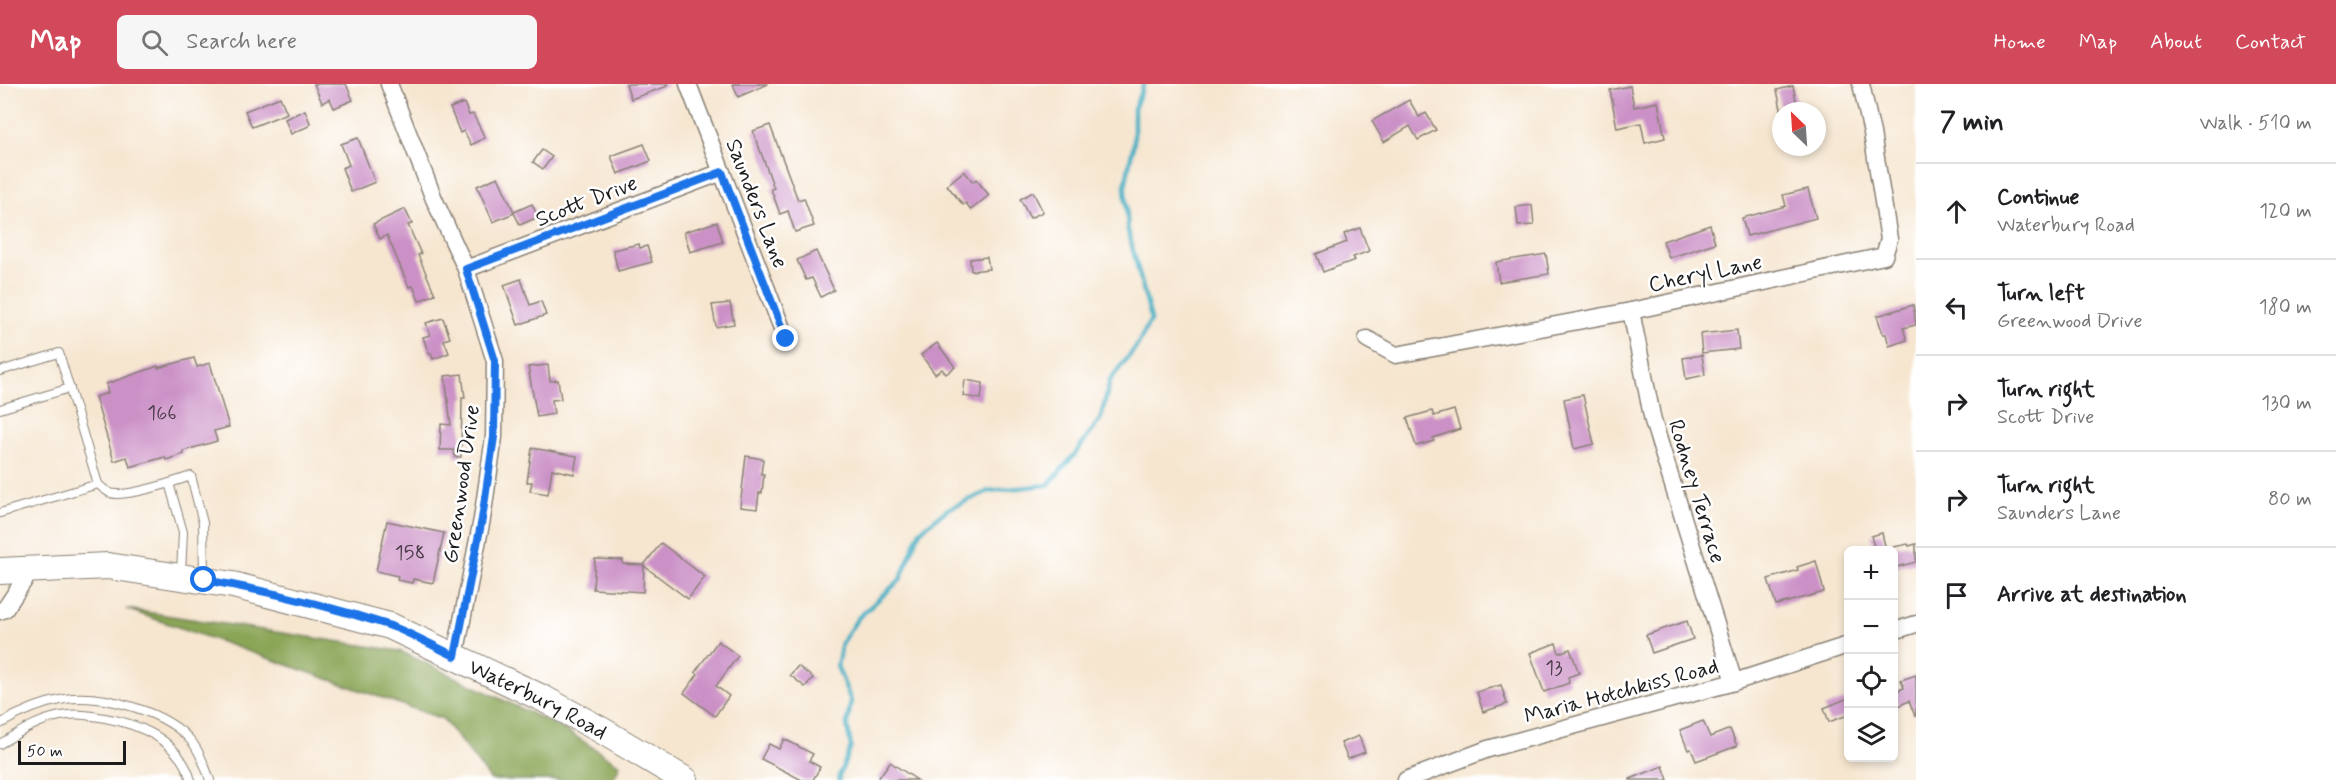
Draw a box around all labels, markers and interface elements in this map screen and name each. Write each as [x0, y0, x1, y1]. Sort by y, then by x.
search box [117, 15, 537, 69]
text: Map [30, 24, 81, 61]
icon: search [138, 26, 171, 59]
text: Search here [186, 28, 297, 56]
text: Home [1994, 28, 2046, 56]
text: Map [2079, 28, 2117, 56]
text: About [2150, 28, 2202, 56]
text: Contact [2235, 28, 2306, 56]
north arrow [1772, 102, 1826, 156]
text: 7 min [1940, 106, 2004, 140]
text: Walk · 510 m [2199, 110, 2312, 137]
street label: Saunders Lane [719, 135, 794, 272]
street label: Scott Drive [532, 170, 642, 234]
text: Continue [1997, 184, 2079, 212]
icon: ahead [1940, 195, 1973, 228]
text: 120 m [2259, 198, 2312, 225]
text: Waterbury Road [1997, 212, 2135, 239]
street label: Cheryl Lane [1646, 248, 1765, 300]
text: Turn left [1997, 280, 2085, 308]
icon: left [1940, 291, 1973, 324]
text: 180 m [2259, 294, 2312, 321]
text: Greenwood Drive [1997, 308, 2142, 335]
route end [772, 325, 798, 351]
text: Turn right [1997, 376, 2095, 404]
icon: right [1940, 387, 1973, 420]
text: 130 m [2261, 390, 2312, 417]
house number: 166 [147, 400, 177, 427]
street label: Greenwood Drive [437, 403, 487, 565]
text: Scott Drive [1997, 404, 2094, 431]
street label: Rodney Terrace [1661, 416, 1731, 567]
text: Turn right [1997, 472, 2095, 500]
icon: right [1940, 483, 1973, 516]
text: 80 m [2268, 486, 2312, 513]
text: Saunders Lane [1997, 500, 2121, 527]
house number: 158 [395, 540, 425, 567]
map controls [1844, 546, 1898, 762]
button: + [1844, 546, 1898, 600]
route start [190, 566, 216, 592]
icon: arrive [1940, 579, 1973, 612]
text: Arrive at destination [1997, 581, 2187, 609]
button: − [1844, 600, 1898, 654]
street label: Waterbury Road [464, 653, 612, 747]
street label: Maria Hotchkiss Road [1521, 653, 1722, 731]
button: locate [1844, 654, 1898, 708]
house number: 13 [1545, 655, 1563, 682]
button: layers [1844, 708, 1898, 762]
scale bar [18, 738, 126, 766]
text: 50 m [27, 741, 63, 762]

